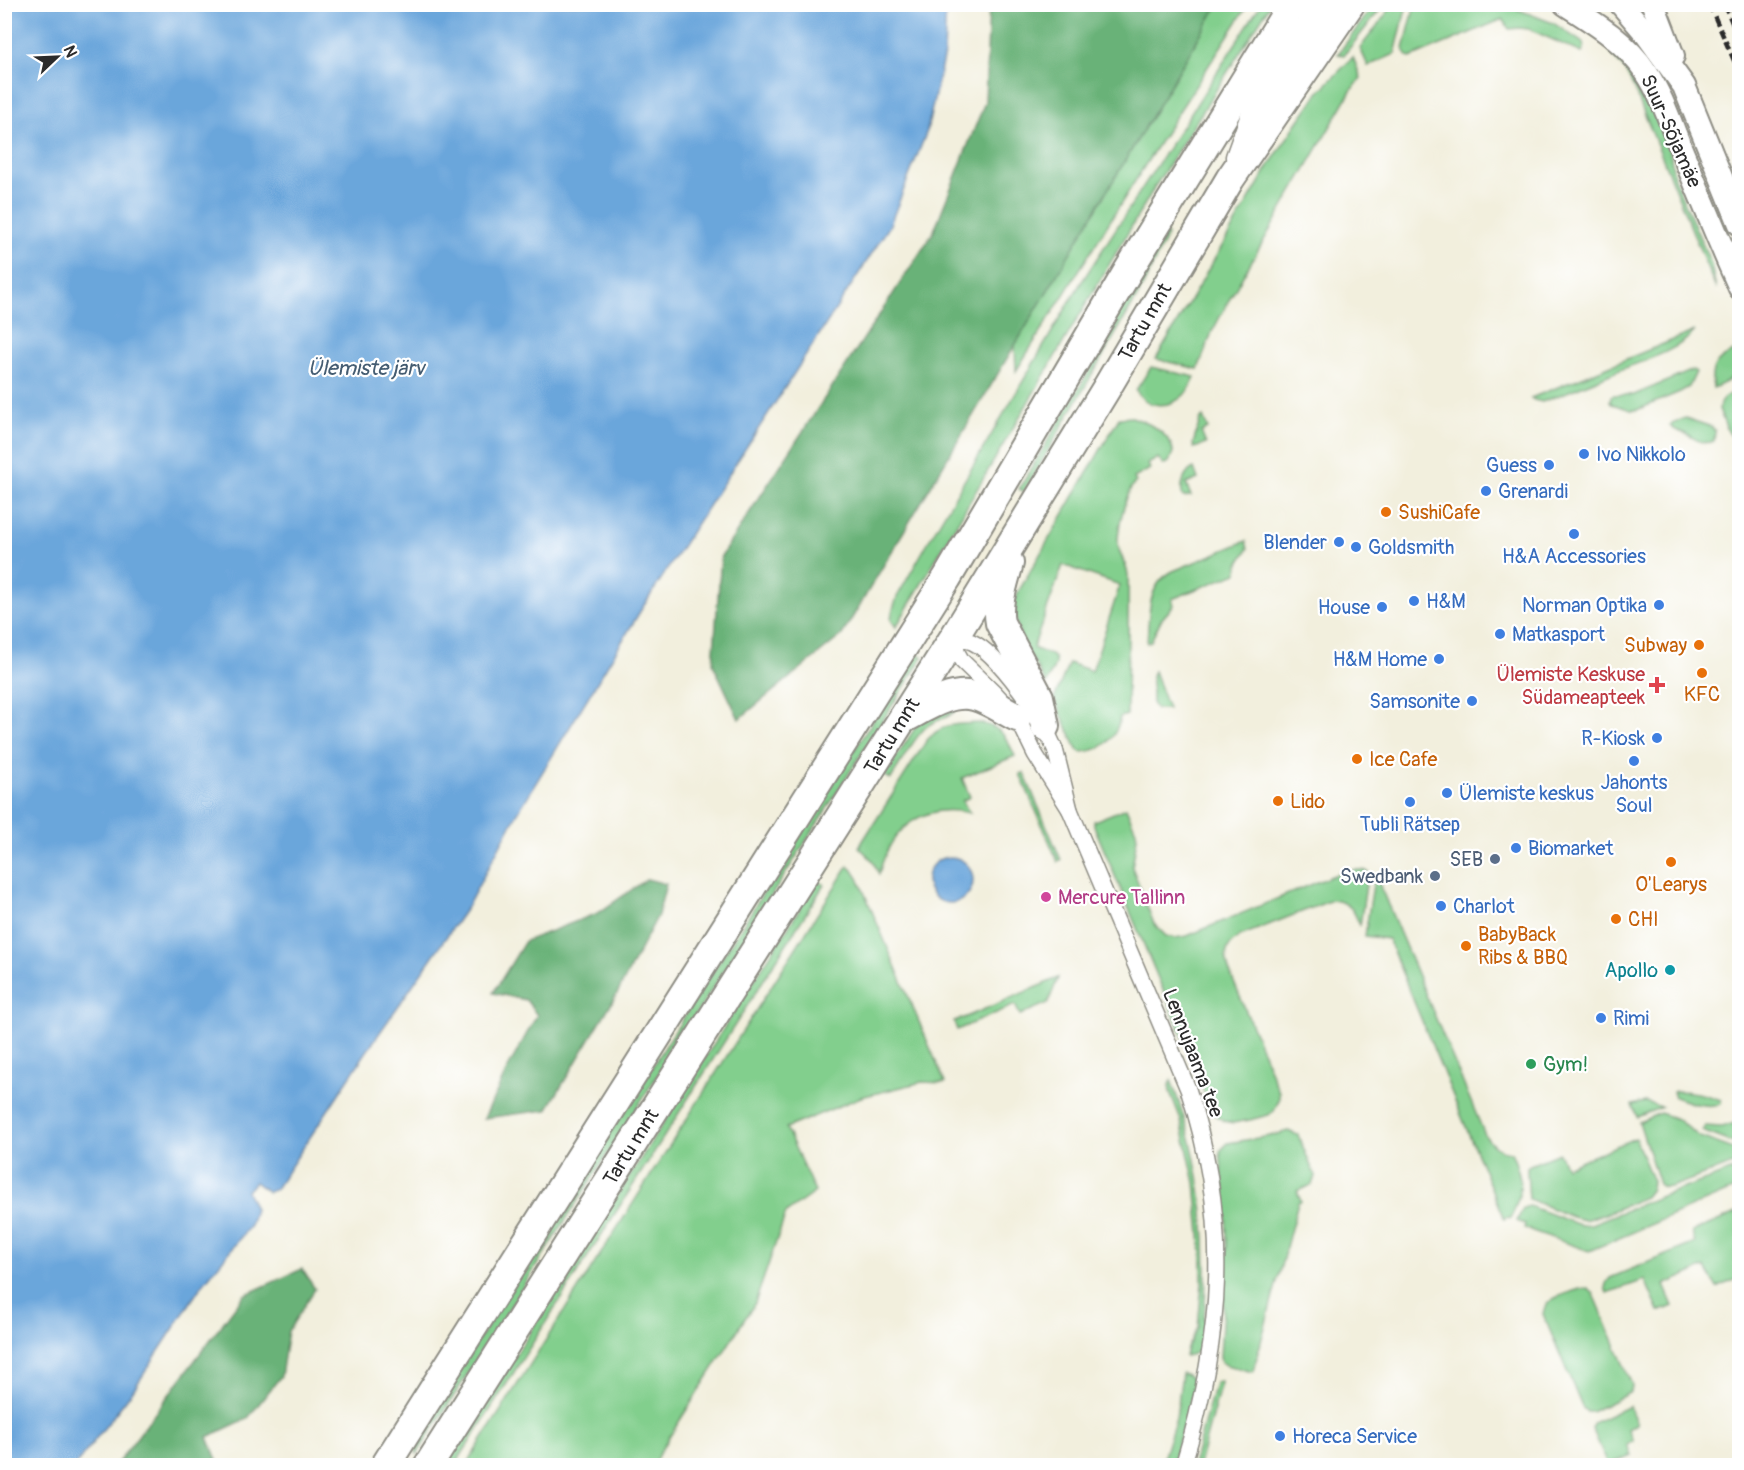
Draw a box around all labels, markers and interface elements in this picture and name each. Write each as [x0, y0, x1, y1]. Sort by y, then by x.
north arrow [27, 27, 87, 87]
text: N [59, 43, 81, 61]
street label: Suur-Sõjamäe [1635, 71, 1707, 192]
street label: Tartu mnt [1113, 278, 1178, 365]
water label: Ülemiste järv [308, 355, 427, 382]
place label: Ivo Nikkolo [1596, 442, 1686, 467]
marker: Ivo Nikkolo [1577, 447, 1591, 461]
place label: Guess [1486, 453, 1537, 478]
marker: Guess [1542, 458, 1556, 472]
place label: Grenardi [1498, 479, 1568, 504]
marker: Grenardi [1479, 484, 1493, 498]
place label: SushiCafe [1398, 500, 1480, 525]
marker: SushiCafe [1379, 505, 1393, 519]
marker: H&A Accessories [1567, 527, 1581, 541]
place label: Blender [1263, 530, 1327, 555]
marker: Blender [1332, 535, 1346, 549]
place label: Goldsmith [1368, 535, 1454, 560]
marker: Goldsmith [1349, 540, 1363, 554]
place label: H&A Accessories [1502, 544, 1646, 569]
place label: H&M [1426, 589, 1466, 614]
place label: Norman Optika [1522, 593, 1647, 618]
marker: H&M [1407, 594, 1421, 608]
place label: House [1318, 595, 1370, 620]
marker: Norman Optika [1652, 598, 1666, 612]
marker: House [1375, 600, 1389, 614]
place label: Matkasport [1512, 622, 1606, 647]
marker: Matkasport [1493, 627, 1507, 641]
place label: Subway [1624, 633, 1687, 658]
marker: Subway [1692, 638, 1706, 652]
place label: H&M Home [1333, 647, 1427, 672]
marker: H&M Home [1432, 652, 1446, 666]
place label: Ülemiste Keskuse Südameapteek [1496, 662, 1646, 710]
marker: KFC [1695, 666, 1709, 680]
marker: Ülemiste Keskuse Südameapteek [1650, 678, 1664, 692]
place label: KFC [1684, 682, 1720, 707]
place label: Samsonite [1369, 689, 1460, 714]
street label: Tartu mnt [859, 692, 926, 779]
marker: Samsonite [1465, 694, 1479, 708]
place label: R-Kiosk [1581, 726, 1646, 751]
marker: R-Kiosk [1650, 731, 1664, 745]
place label: Ice Cafe [1369, 747, 1437, 772]
marker: Ice Cafe [1350, 752, 1364, 766]
marker: Jahonts Soul [1627, 754, 1641, 768]
place label: Jahonts Soul [1601, 770, 1668, 818]
place label: Ülemiste keskus [1459, 781, 1594, 806]
marker: Ülemiste keskus [1440, 786, 1454, 800]
place label: Lido [1290, 789, 1325, 814]
marker: Lido [1271, 794, 1285, 808]
marker: Tubli Rätsep [1403, 795, 1417, 809]
place label: Tubli Rätsep [1360, 812, 1460, 837]
place label: Biomarket [1528, 836, 1614, 861]
marker: Biomarket [1509, 841, 1523, 855]
place label: SEB [1450, 847, 1483, 872]
marker: SEB [1488, 852, 1502, 866]
marker: O'Learys [1664, 855, 1678, 869]
place label: Swedbank [1340, 864, 1424, 889]
marker: Swedbank [1428, 869, 1442, 883]
place label: O'Learys [1635, 872, 1707, 897]
place label: Mercure Tallinn [1058, 885, 1185, 910]
marker: Mercure Tallinn [1039, 890, 1053, 904]
place label: Charlot [1453, 894, 1516, 919]
marker: Charlot [1434, 899, 1448, 913]
place label: CHI [1628, 907, 1659, 932]
marker: CHI [1609, 912, 1623, 926]
place label: BabyBack Ribs & BBQ [1478, 922, 1568, 970]
marker: BabyBack Ribs & BBQ [1459, 939, 1473, 953]
place label: Apollo [1605, 958, 1658, 983]
marker: Apollo [1663, 963, 1677, 977]
street label: Lennujaama tee [1157, 985, 1229, 1121]
place label: Rimi [1613, 1006, 1649, 1031]
marker: Rimi [1594, 1011, 1608, 1025]
place label: Gym! [1543, 1052, 1588, 1077]
marker: Gym! [1524, 1057, 1538, 1071]
street label: Tartu mnt [598, 1103, 665, 1190]
place label: Horeca Service [1292, 1424, 1417, 1449]
marker: Horeca Service [1273, 1429, 1287, 1443]

